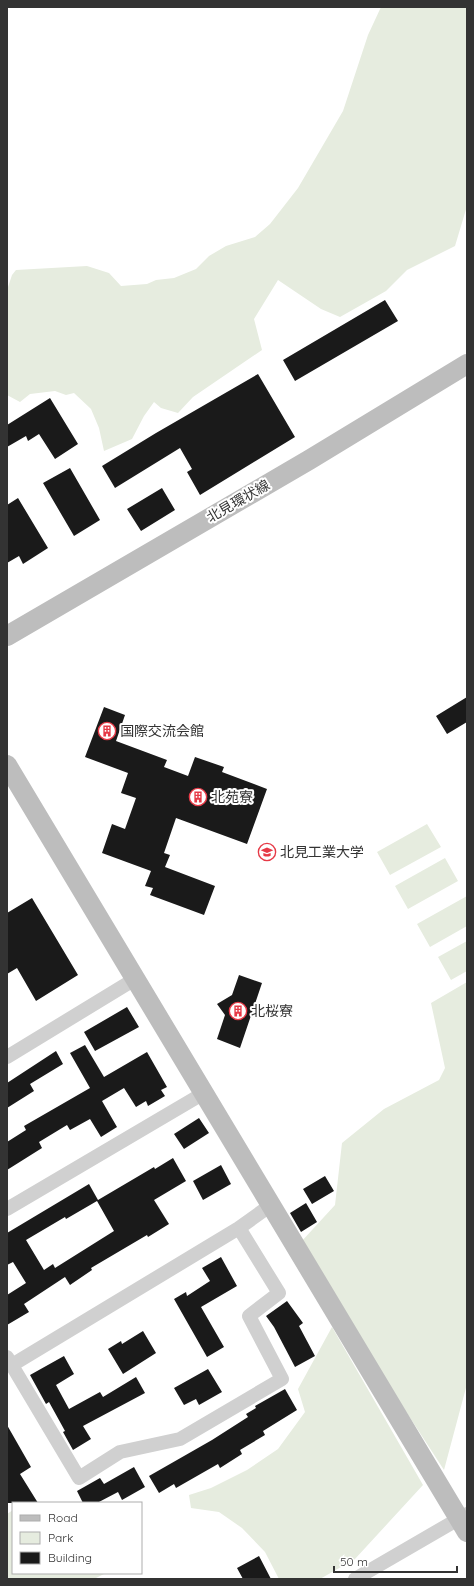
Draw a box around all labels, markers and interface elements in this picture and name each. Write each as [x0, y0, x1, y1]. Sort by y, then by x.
street label: 北見環状線 [203, 476, 273, 526]
building icon: 国際交流会館 [97, 721, 117, 741]
place label: 国際交流会館 [120, 722, 204, 740]
building icon: 北苑寮 [188, 787, 208, 807]
place label: 北苑寮 [211, 788, 253, 806]
school or university icon: 北見工業大学 [257, 842, 277, 862]
place label: 北見工業大学 [280, 843, 364, 861]
building icon: 北桜寮 [228, 1001, 248, 1021]
place label: 北桜寮 [251, 1002, 293, 1020]
legend [12, 1502, 142, 1574]
text: Road [48, 1510, 78, 1525]
text: Park [48, 1530, 73, 1545]
scale bar [334, 1548, 457, 1574]
text: Building [48, 1550, 92, 1565]
text: 50 m [340, 1554, 368, 1569]

